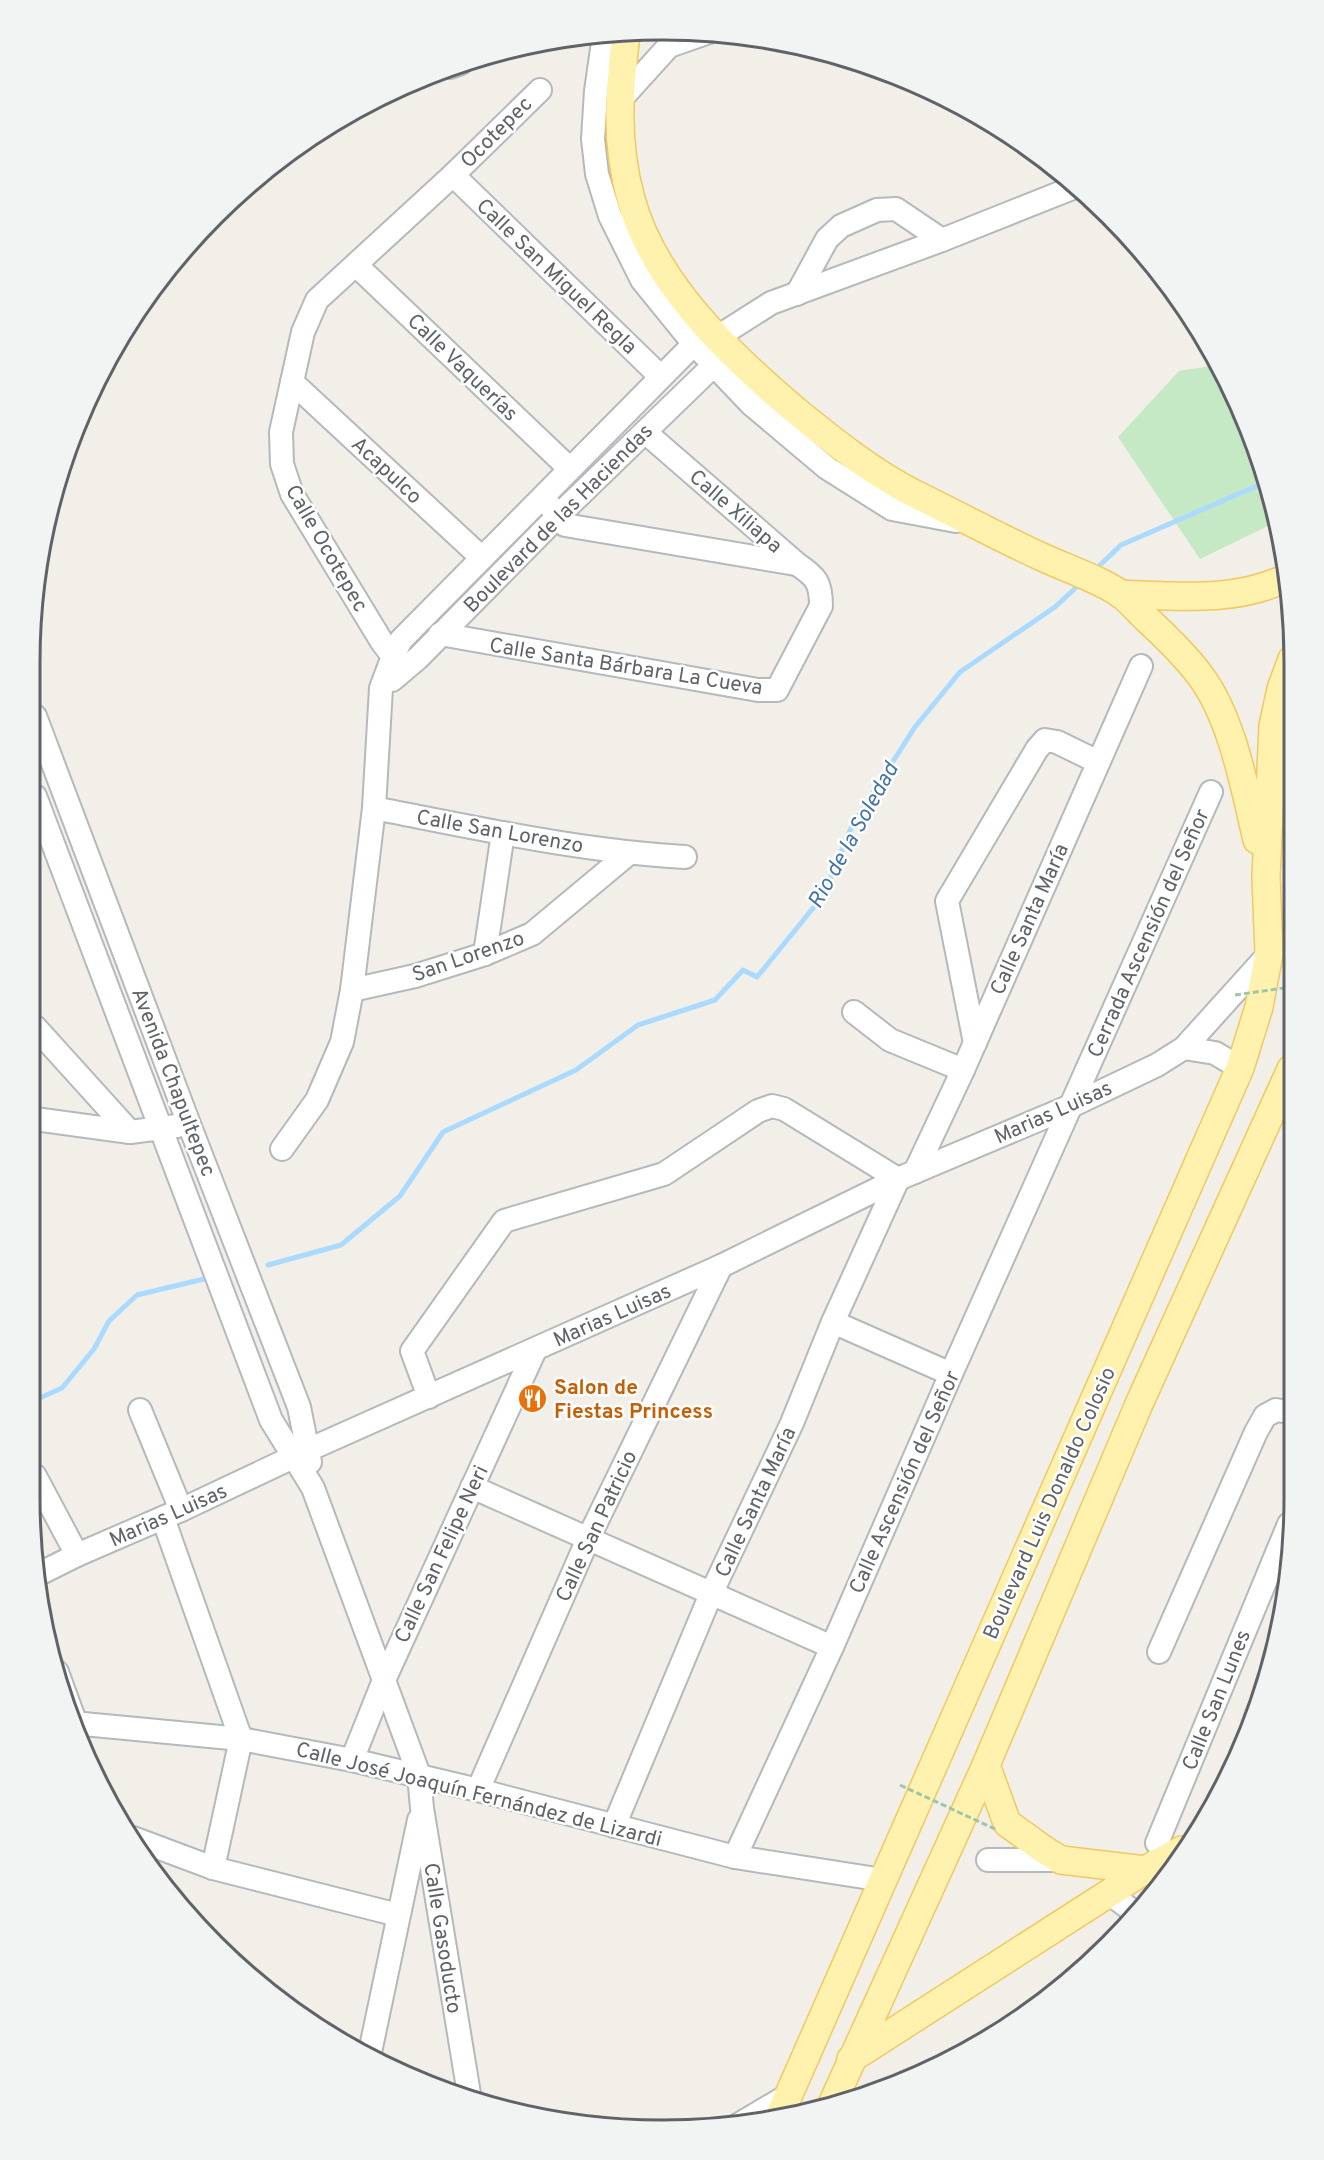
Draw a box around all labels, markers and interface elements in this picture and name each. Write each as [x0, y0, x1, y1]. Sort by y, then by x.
street label: Ocotepec [455, 91, 539, 175]
street label: Calle San Miguel Regla [470, 193, 642, 361]
street label: Calle Vaquerías [401, 308, 523, 428]
street label: Boulevard de las Haciendas [459, 419, 659, 619]
street label: Acapulco [345, 431, 427, 511]
street label: Calle Xiliapa [683, 464, 787, 560]
street label: Calle Ocotepec [278, 480, 373, 617]
street label: Calle Santa Bárbara La Cueva [487, 633, 764, 702]
water label: Rio de la Soledad [803, 757, 906, 914]
street label: Calle San Lorenzo [414, 805, 585, 860]
street label: Cerrada Ascensión del Señor [1082, 805, 1217, 1062]
street label: Calle Santa María [985, 840, 1076, 1000]
street label: San Lorenzo [409, 926, 528, 989]
street label: Avenida Chapultepec [124, 984, 221, 1181]
street label: Marias Luisas [990, 1075, 1117, 1151]
street label: Marias Luisas [549, 1278, 676, 1354]
street label: Boulevard Luis Donaldo Colosio [978, 1363, 1123, 1644]
street label: Calle Ascensión del Señor [844, 1367, 967, 1598]
place label: Salon de Fiestas Princess [554, 1375, 713, 1426]
restaurant icon: Salon de Fiestas Princess [517, 1383, 549, 1415]
street label: Calle Santa María [710, 1423, 803, 1582]
street label: Calle San Patricio [550, 1447, 644, 1607]
street label: Calle San Felipe Neri [389, 1461, 495, 1648]
street label: Marias Luisas [105, 1478, 232, 1554]
street label: Calle San Lunes [1177, 1626, 1258, 1775]
street label: Calle José Joaquín Fernández de Lizardi [293, 1737, 664, 1854]
street label: Calle Gasoducto [416, 1861, 467, 2016]

